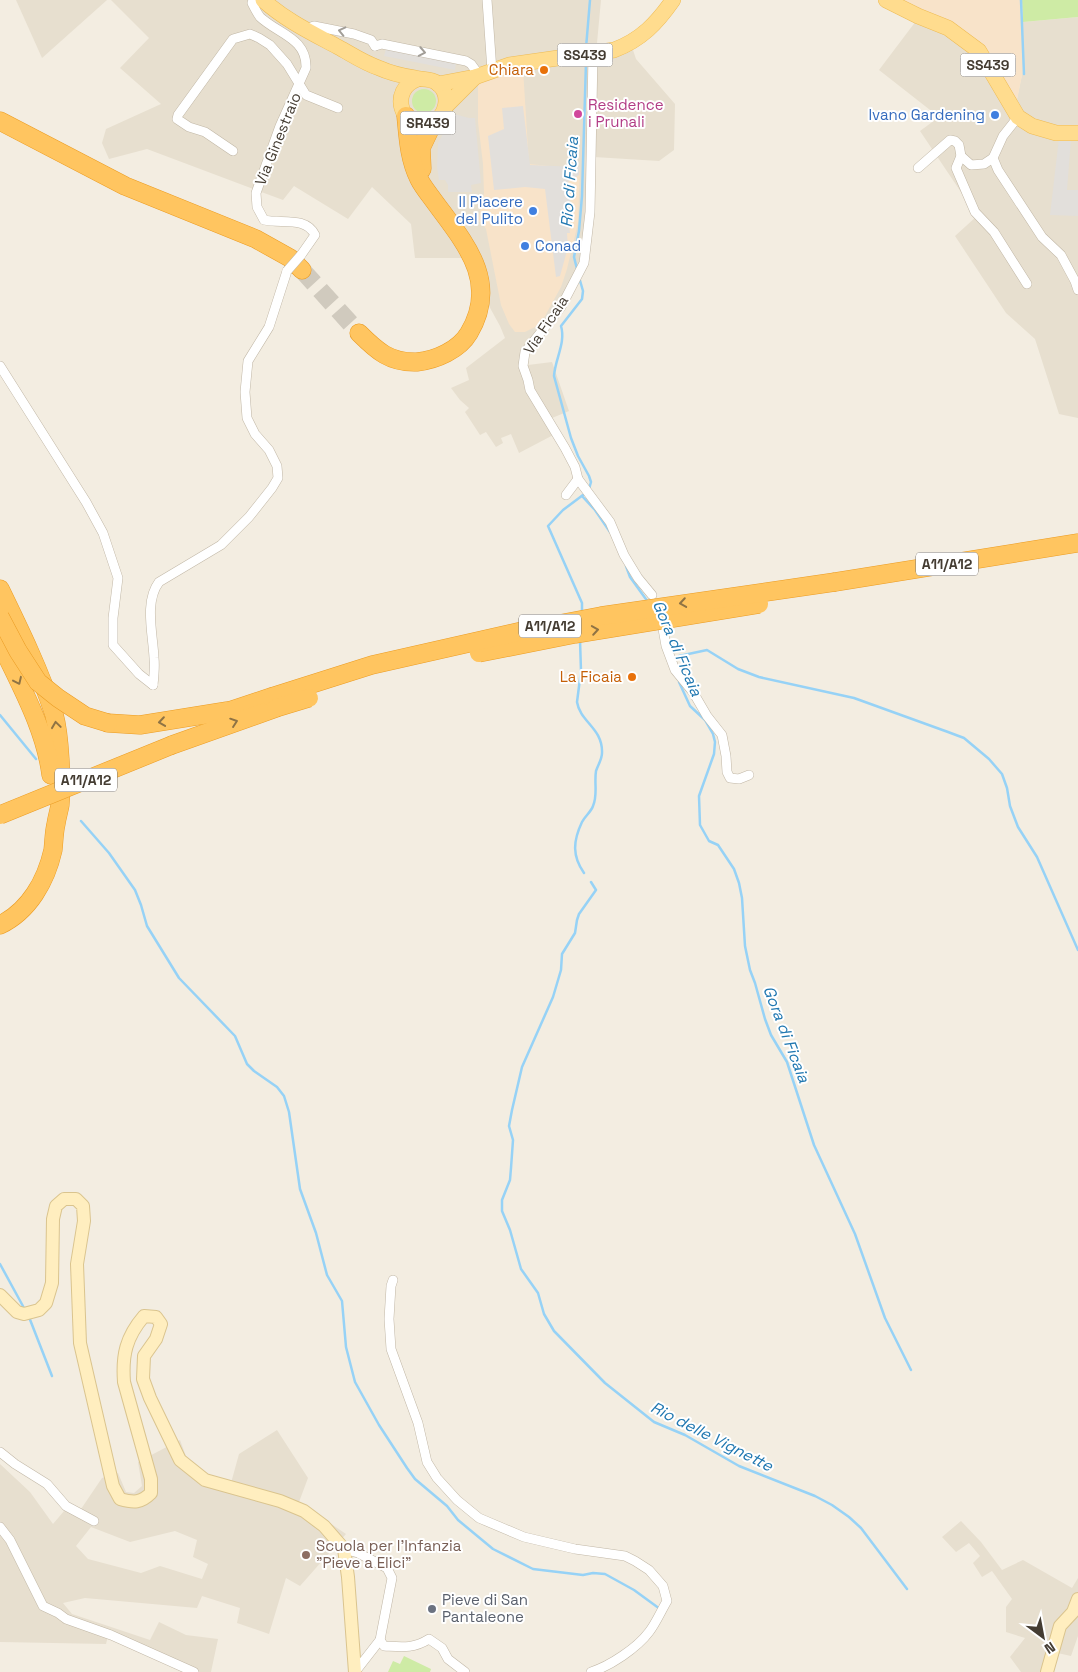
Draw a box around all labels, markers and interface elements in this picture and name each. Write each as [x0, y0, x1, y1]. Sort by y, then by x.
one-way arrow [337, 26, 346, 37]
road number: SS439 [558, 44, 612, 66]
one-way arrow [418, 46, 427, 56]
road number: SS439 [960, 54, 1016, 76]
place label: Chiara [489, 60, 534, 79]
marker: Chiara [538, 64, 550, 76]
street label: Via Ginestraio [250, 89, 305, 188]
place label: Residence i Prunali [588, 95, 664, 131]
place label: Ivano Gardening [868, 105, 985, 124]
marker: Residence i Prunali [572, 108, 584, 120]
marker: Ivano Gardening [989, 109, 1001, 121]
road number: SR439 [400, 112, 456, 134]
water label: Rio di Ficaia [556, 135, 583, 228]
place label: Il Piacere del Pulito [455, 192, 523, 228]
marker: Il Piacere del Pulito [527, 205, 539, 217]
place label: Conad [535, 236, 581, 255]
marker: Conad [519, 240, 531, 252]
street label: Via Ficaia [519, 291, 572, 358]
road number: A11/A12 [916, 552, 978, 576]
water label: Gora di Ficaia [648, 597, 708, 700]
one-way arrow [679, 598, 688, 608]
road number: A11/A12 [519, 614, 581, 638]
one-way arrow [591, 626, 600, 636]
place label: La Ficaia [560, 667, 622, 686]
marker: La Ficaia [626, 671, 638, 683]
one-way arrow [12, 676, 22, 685]
one-way arrow [157, 716, 166, 726]
one-way arrow [230, 718, 238, 728]
one-way arrow [51, 720, 61, 729]
road number: A11/A12 [55, 768, 117, 792]
water label: Gora di Ficaia [758, 983, 815, 1086]
water label: Rio delle Vignette [647, 1397, 777, 1477]
place label: Scuola per l'Infanzia "Pieve a Elici" [316, 1536, 462, 1572]
marker: Scuola per l'Infanzia "Pieve a Elici" [300, 1549, 312, 1561]
place label: Pieve di San Pantaleone [442, 1590, 528, 1626]
marker: Pieve di San Pantaleone [426, 1603, 438, 1615]
north arrow [1018, 1612, 1068, 1662]
text: N [1041, 1638, 1059, 1658]

